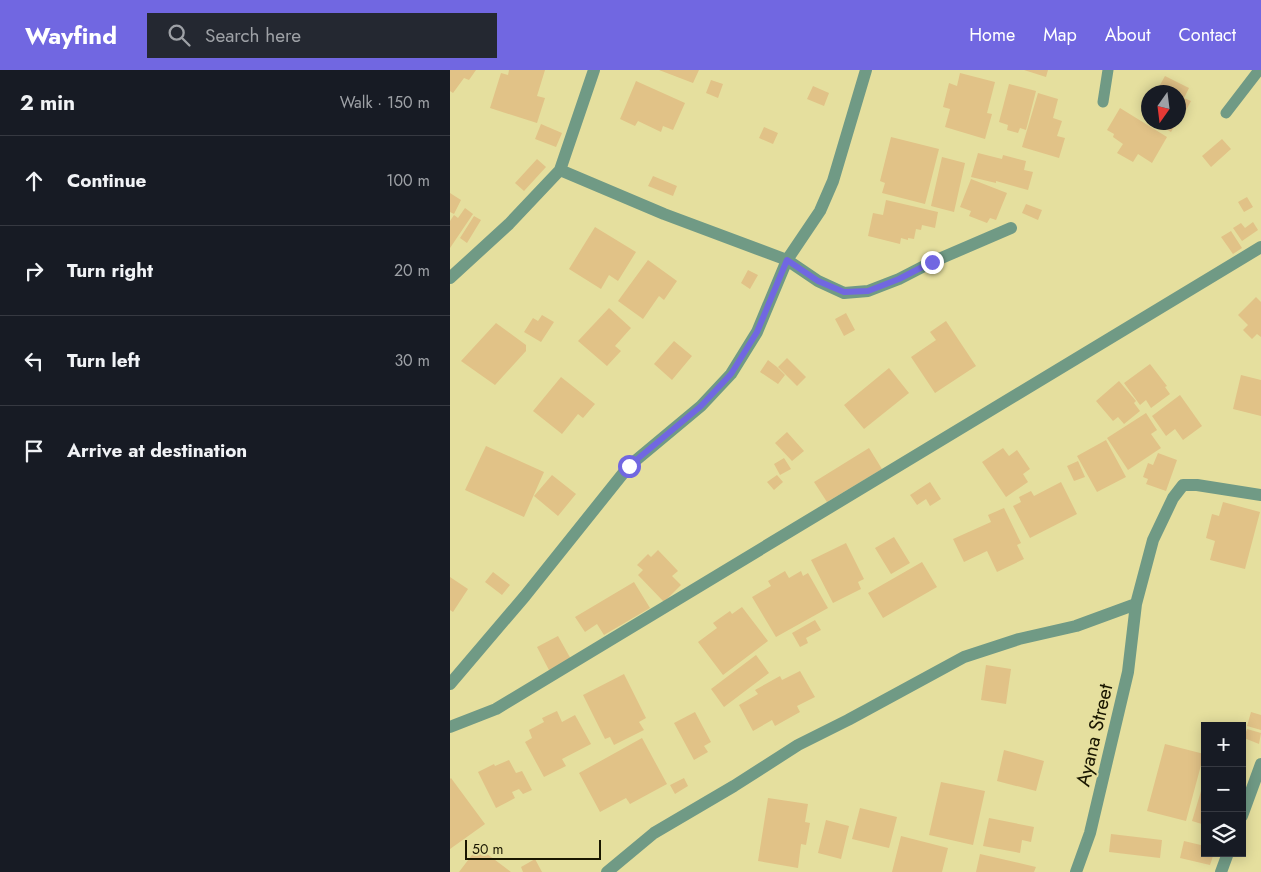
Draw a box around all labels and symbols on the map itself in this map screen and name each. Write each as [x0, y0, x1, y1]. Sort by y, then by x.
north arrow [1141, 85, 1186, 130]
route end [921, 251, 944, 274]
route start [618, 455, 641, 478]
street label: Ayana Street [1069, 681, 1120, 789]
scale bar [465, 837, 601, 860]

